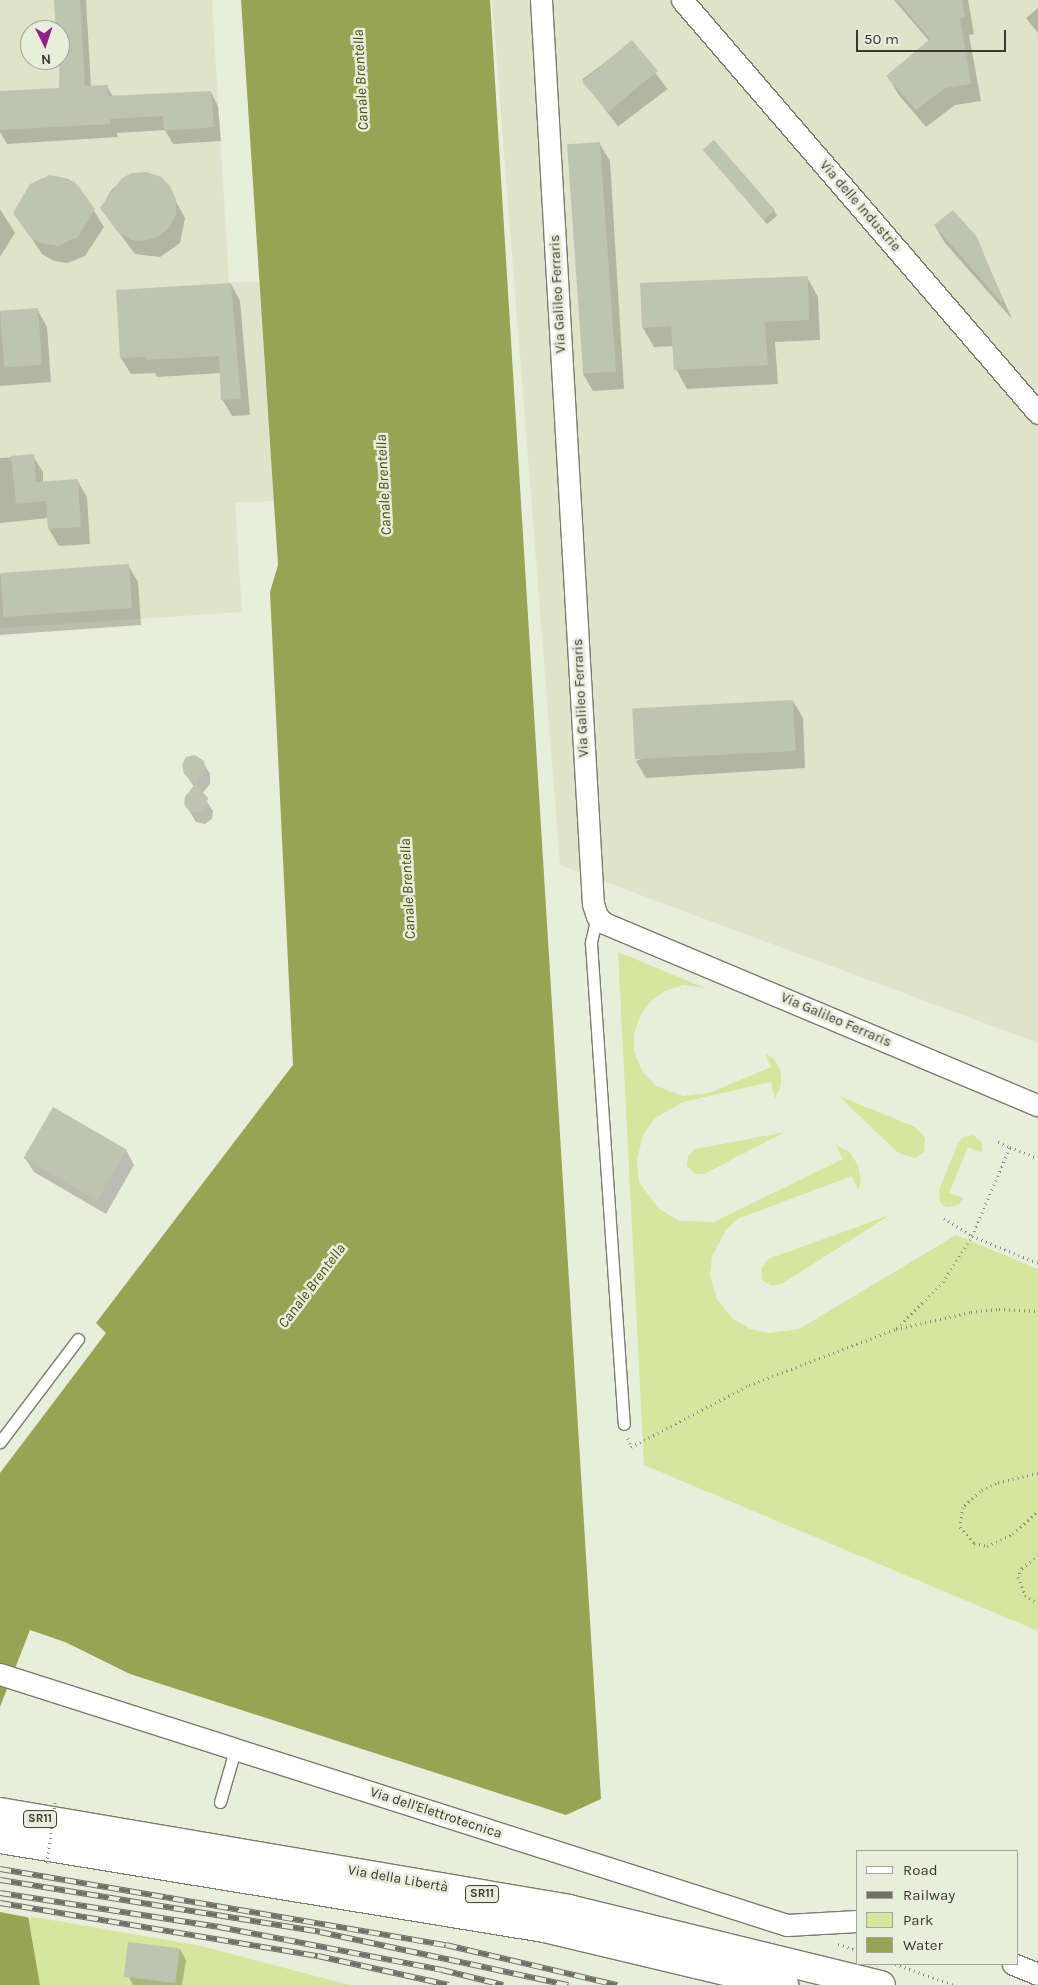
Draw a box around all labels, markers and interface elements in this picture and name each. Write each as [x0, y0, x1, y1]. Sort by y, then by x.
north arrow [20, 20, 70, 70]
scale bar [858, 20, 1008, 52]
water label: Canale Brentella [349, 29, 373, 131]
text: 50 m [864, 30, 899, 48]
text: N [40, 51, 52, 68]
street label: Via delle Industrie [816, 157, 904, 255]
street label: Via Galileo Ferraris [547, 234, 569, 354]
water label: Canale Brentella [372, 434, 396, 536]
street label: Via Galileo Ferraris [570, 638, 592, 758]
water label: Canale Brentella [396, 838, 420, 940]
street label: Via Galileo Ferraris [778, 989, 894, 1051]
water label: Canale Brentella [274, 1240, 350, 1332]
street label: Via dell'Elettrotecnica [368, 1784, 504, 1842]
road number: SR11 [22, 1810, 58, 1828]
legend [856, 1850, 1018, 1965]
text: Road [903, 1861, 938, 1879]
street label: Via della Libertà [346, 1862, 450, 1896]
road number: SR11 [464, 1885, 500, 1904]
text: Railway [903, 1886, 955, 1904]
text: Park [903, 1911, 933, 1929]
text: Water [903, 1936, 943, 1954]

